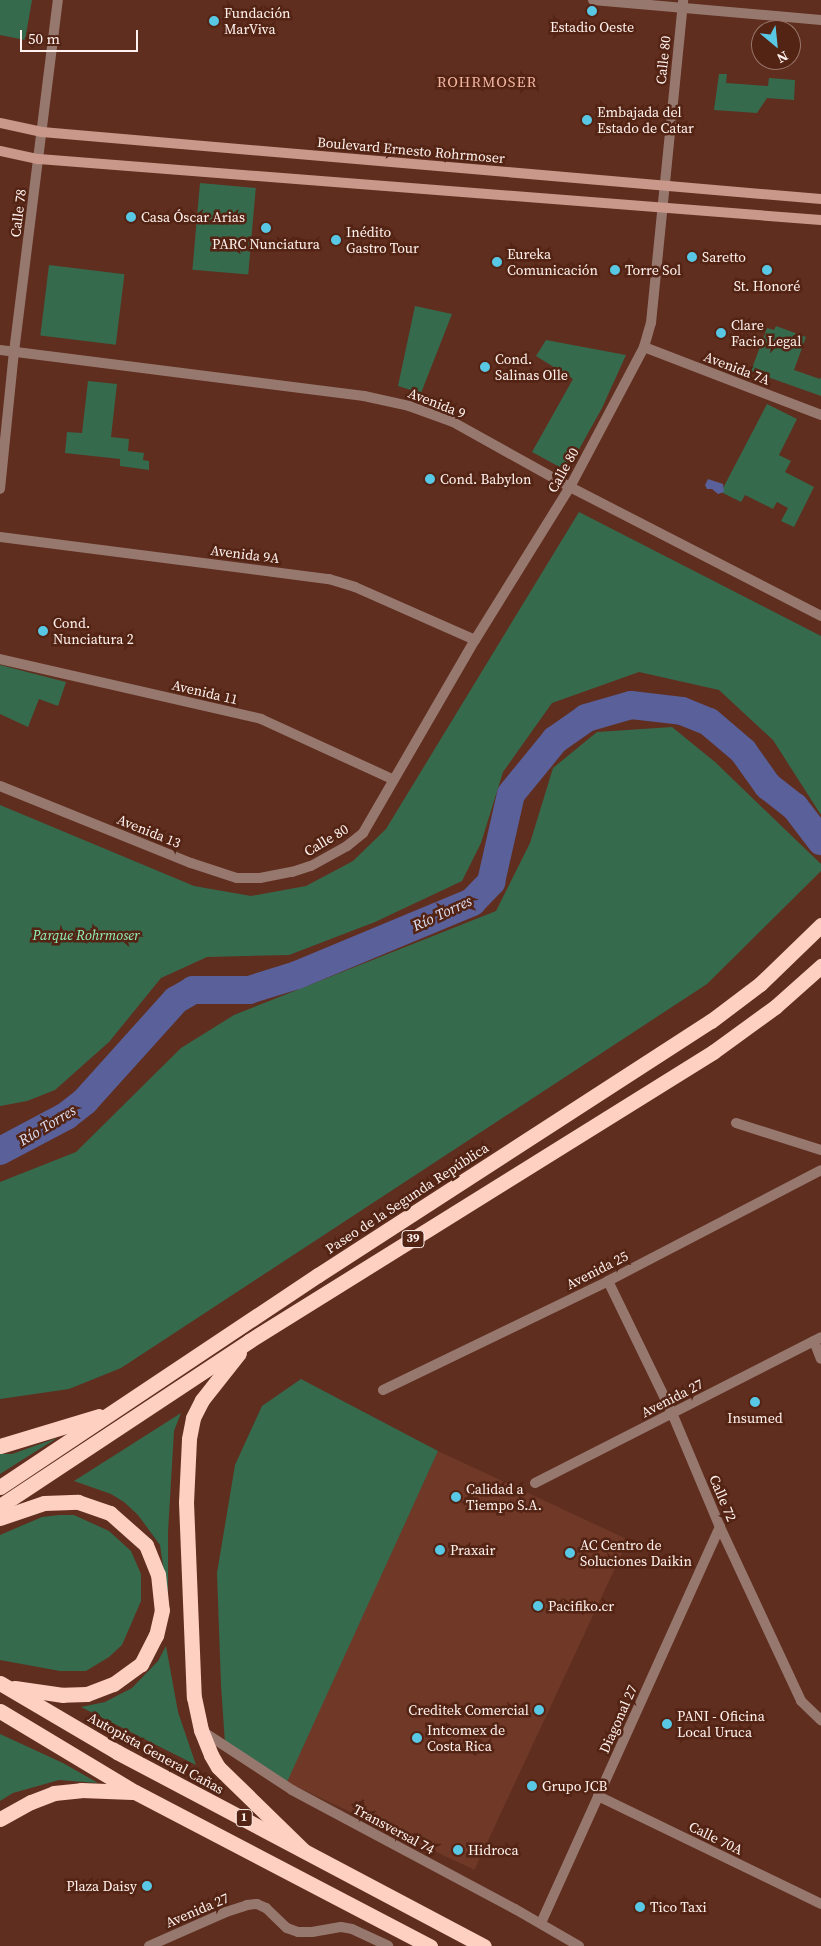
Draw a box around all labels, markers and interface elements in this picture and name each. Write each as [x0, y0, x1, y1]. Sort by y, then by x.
place label: Fundación MarViva [224, 5, 291, 38]
marker: Estadio Oeste [586, 5, 598, 17]
marker: Fundación MarViva [208, 15, 220, 27]
place label: Estadio Oeste [550, 19, 634, 35]
scale bar [22, 20, 140, 52]
north arrow [751, 20, 801, 70]
text: 50 m [28, 28, 60, 49]
street label: Calle 80 [652, 35, 674, 85]
text: N [773, 46, 792, 69]
district label: ROHRMOSER [436, 73, 538, 91]
place label: Embajada del Estado de Catar [597, 104, 694, 136]
marker: Embajada del Estado de Catar [581, 114, 593, 126]
street label: Boulevard Ernesto Rohrmoser [316, 133, 506, 167]
street label: Calle 78 [7, 188, 29, 238]
place label: Casa Óscar Arias [141, 209, 245, 225]
marker: Casa Óscar Arias [125, 211, 137, 223]
marker: PARC Nunciatura [260, 222, 272, 234]
place label: Inédito Gastro Tour [346, 224, 419, 256]
marker: Inédito Gastro Tour [330, 234, 342, 246]
place label: PARC Nunciatura [212, 236, 320, 252]
place label: Eureka Comunicación [507, 246, 598, 278]
place label: Saretto [702, 249, 746, 265]
marker: Saretto [686, 251, 698, 263]
marker: Eureka Comunicación [491, 256, 503, 268]
place label: Torre Sol [625, 262, 681, 278]
marker: Torre Sol [609, 264, 621, 276]
marker: St. Honoré [761, 264, 773, 276]
place label: St. Honoré [734, 278, 800, 294]
place label: Clare Facio Legal [731, 317, 801, 350]
marker: Clare Facio Legal [715, 327, 727, 339]
street label: Avenida 7A [702, 348, 772, 388]
place label: Cond. Salinas Olle [495, 351, 568, 384]
marker: Cond. Salinas Olle [479, 361, 491, 373]
street label: Avenida 9 [406, 384, 468, 422]
street label: Calle 80 [544, 445, 582, 495]
place label: Cond. Babylon [440, 471, 532, 487]
marker: Cond. Babylon [424, 473, 436, 485]
street label: Avenida 9A [209, 541, 281, 567]
place label: Cond. Nunciatura 2 [53, 615, 134, 648]
marker: Cond. Nunciatura 2 [37, 625, 49, 637]
street label: Avenida 11 [170, 676, 240, 708]
street label: Avenida 13 [115, 811, 183, 851]
street label: Calle 80 [301, 820, 351, 860]
water label: Río Torres [409, 891, 475, 935]
park label: Parque Rohrmoser [33, 927, 139, 943]
water label: Río Torres [15, 1101, 79, 1149]
street label: Paseo de la Segunda República [322, 1139, 492, 1257]
road number: 39 [400, 1230, 426, 1248]
street label: Avenida 25 [563, 1247, 631, 1293]
street label: Avenida 27 [638, 1375, 706, 1421]
marker: Insumed [749, 1396, 761, 1408]
place label: Insumed [727, 1410, 783, 1426]
street label: Calle 72 [706, 1472, 740, 1524]
place label: Calidad a Tiempo S.A. [466, 1481, 542, 1514]
marker: Calidad a Tiempo S.A. [450, 1491, 462, 1503]
place label: AC Centro de Soluciones Daikin [580, 1537, 692, 1570]
place label: Praxair [450, 1542, 495, 1558]
marker: Praxair [434, 1544, 446, 1556]
marker: AC Centro de Soluciones Daikin [564, 1547, 576, 1559]
place label: Pacifiko.cr [548, 1598, 614, 1614]
marker: Pacifiko.cr [532, 1600, 544, 1612]
street label: Diagonal 27 [595, 1682, 641, 1756]
place label: Creditek Comercial [408, 1702, 529, 1718]
marker: Creditek Comercial [533, 1704, 545, 1716]
place label: PANI - Oficina Local Uruca [677, 1708, 765, 1740]
street label: Autopista General Cañas [85, 1709, 227, 1797]
marker: PANI - Oficina Local Uruca [661, 1718, 673, 1730]
place label: Intcomex de Costa Rica [427, 1722, 505, 1754]
marker: Intcomex de Costa Rica [411, 1732, 423, 1744]
place label: Grupo JCB [542, 1778, 607, 1794]
marker: Grupo JCB [526, 1780, 538, 1792]
street label: Transversal 74 [350, 1801, 438, 1857]
road number: 1 [235, 1809, 253, 1828]
street label: Calle 70A [686, 1818, 746, 1858]
place label: Hidroca [468, 1842, 519, 1858]
marker: Hidroca [452, 1844, 464, 1856]
place label: Plaza Daisy [66, 1878, 137, 1894]
marker: Plaza Daisy [141, 1880, 153, 1892]
street label: Avenida 27 [163, 1889, 231, 1931]
place label: Tico Taxi [650, 1899, 707, 1915]
marker: Tico Taxi [634, 1901, 646, 1913]

